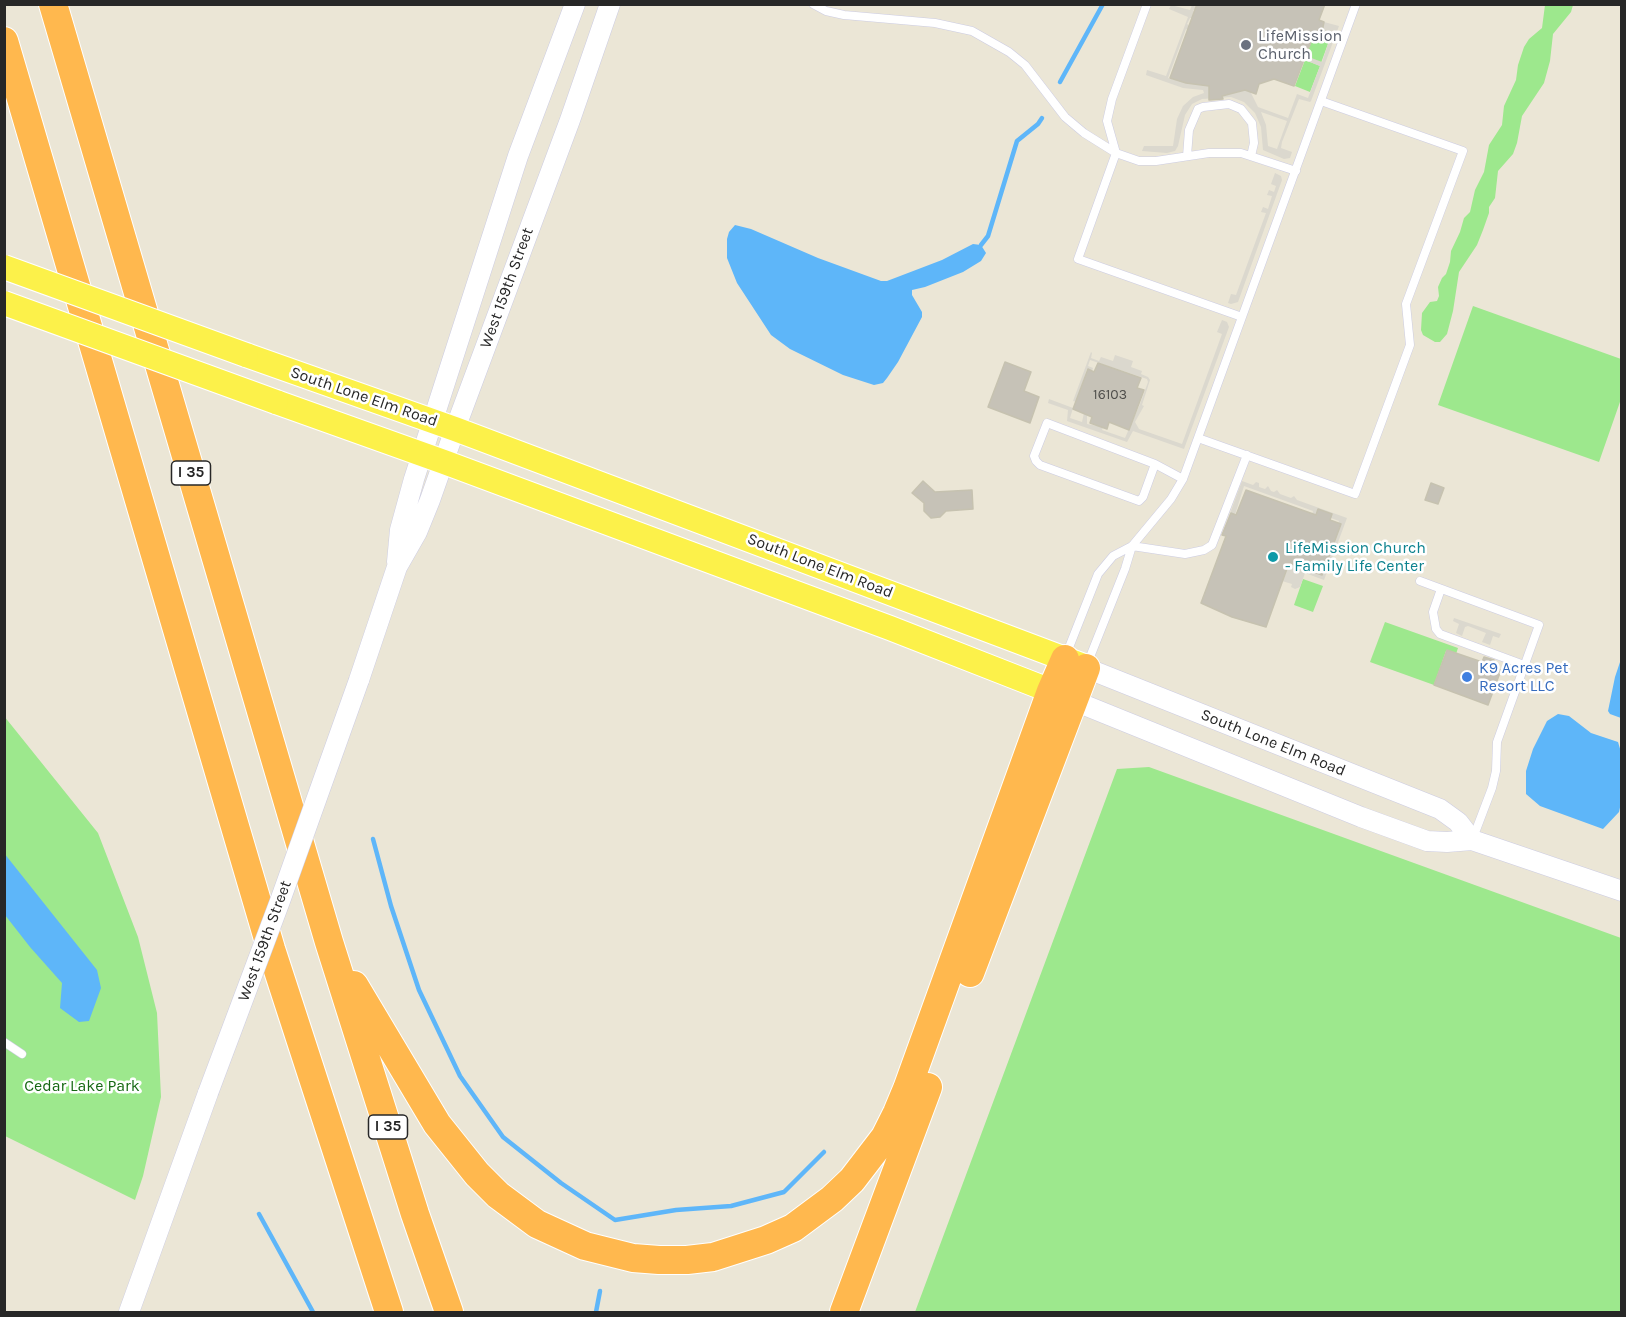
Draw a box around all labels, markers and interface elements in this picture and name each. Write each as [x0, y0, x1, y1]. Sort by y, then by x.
place label: LifeMission Church [1258, 26, 1342, 64]
marker: LifeMission Church [1239, 38, 1253, 52]
street label: West 159th Street [476, 225, 538, 351]
street label: South Lone Elm Road [288, 363, 440, 431]
house number: 16103 [1093, 387, 1127, 403]
road number: I 35 [172, 461, 210, 485]
street label: South Lone Elm Road [744, 529, 896, 603]
place label: LifeMission Church - Family Life Center [1285, 538, 1426, 576]
marker: LifeMission Church - Family Life Center [1266, 550, 1280, 564]
place label: K9 Acres Pet Resort LLC [1479, 658, 1569, 696]
marker: K9 Acres Pet Resort LLC [1460, 670, 1474, 684]
street label: South Lone Elm Road [1198, 705, 1348, 781]
street label: West 159th Street [234, 878, 296, 1004]
park label: Cedar Lake Park [24, 1076, 140, 1096]
road number: I 35 [368, 1115, 408, 1139]

